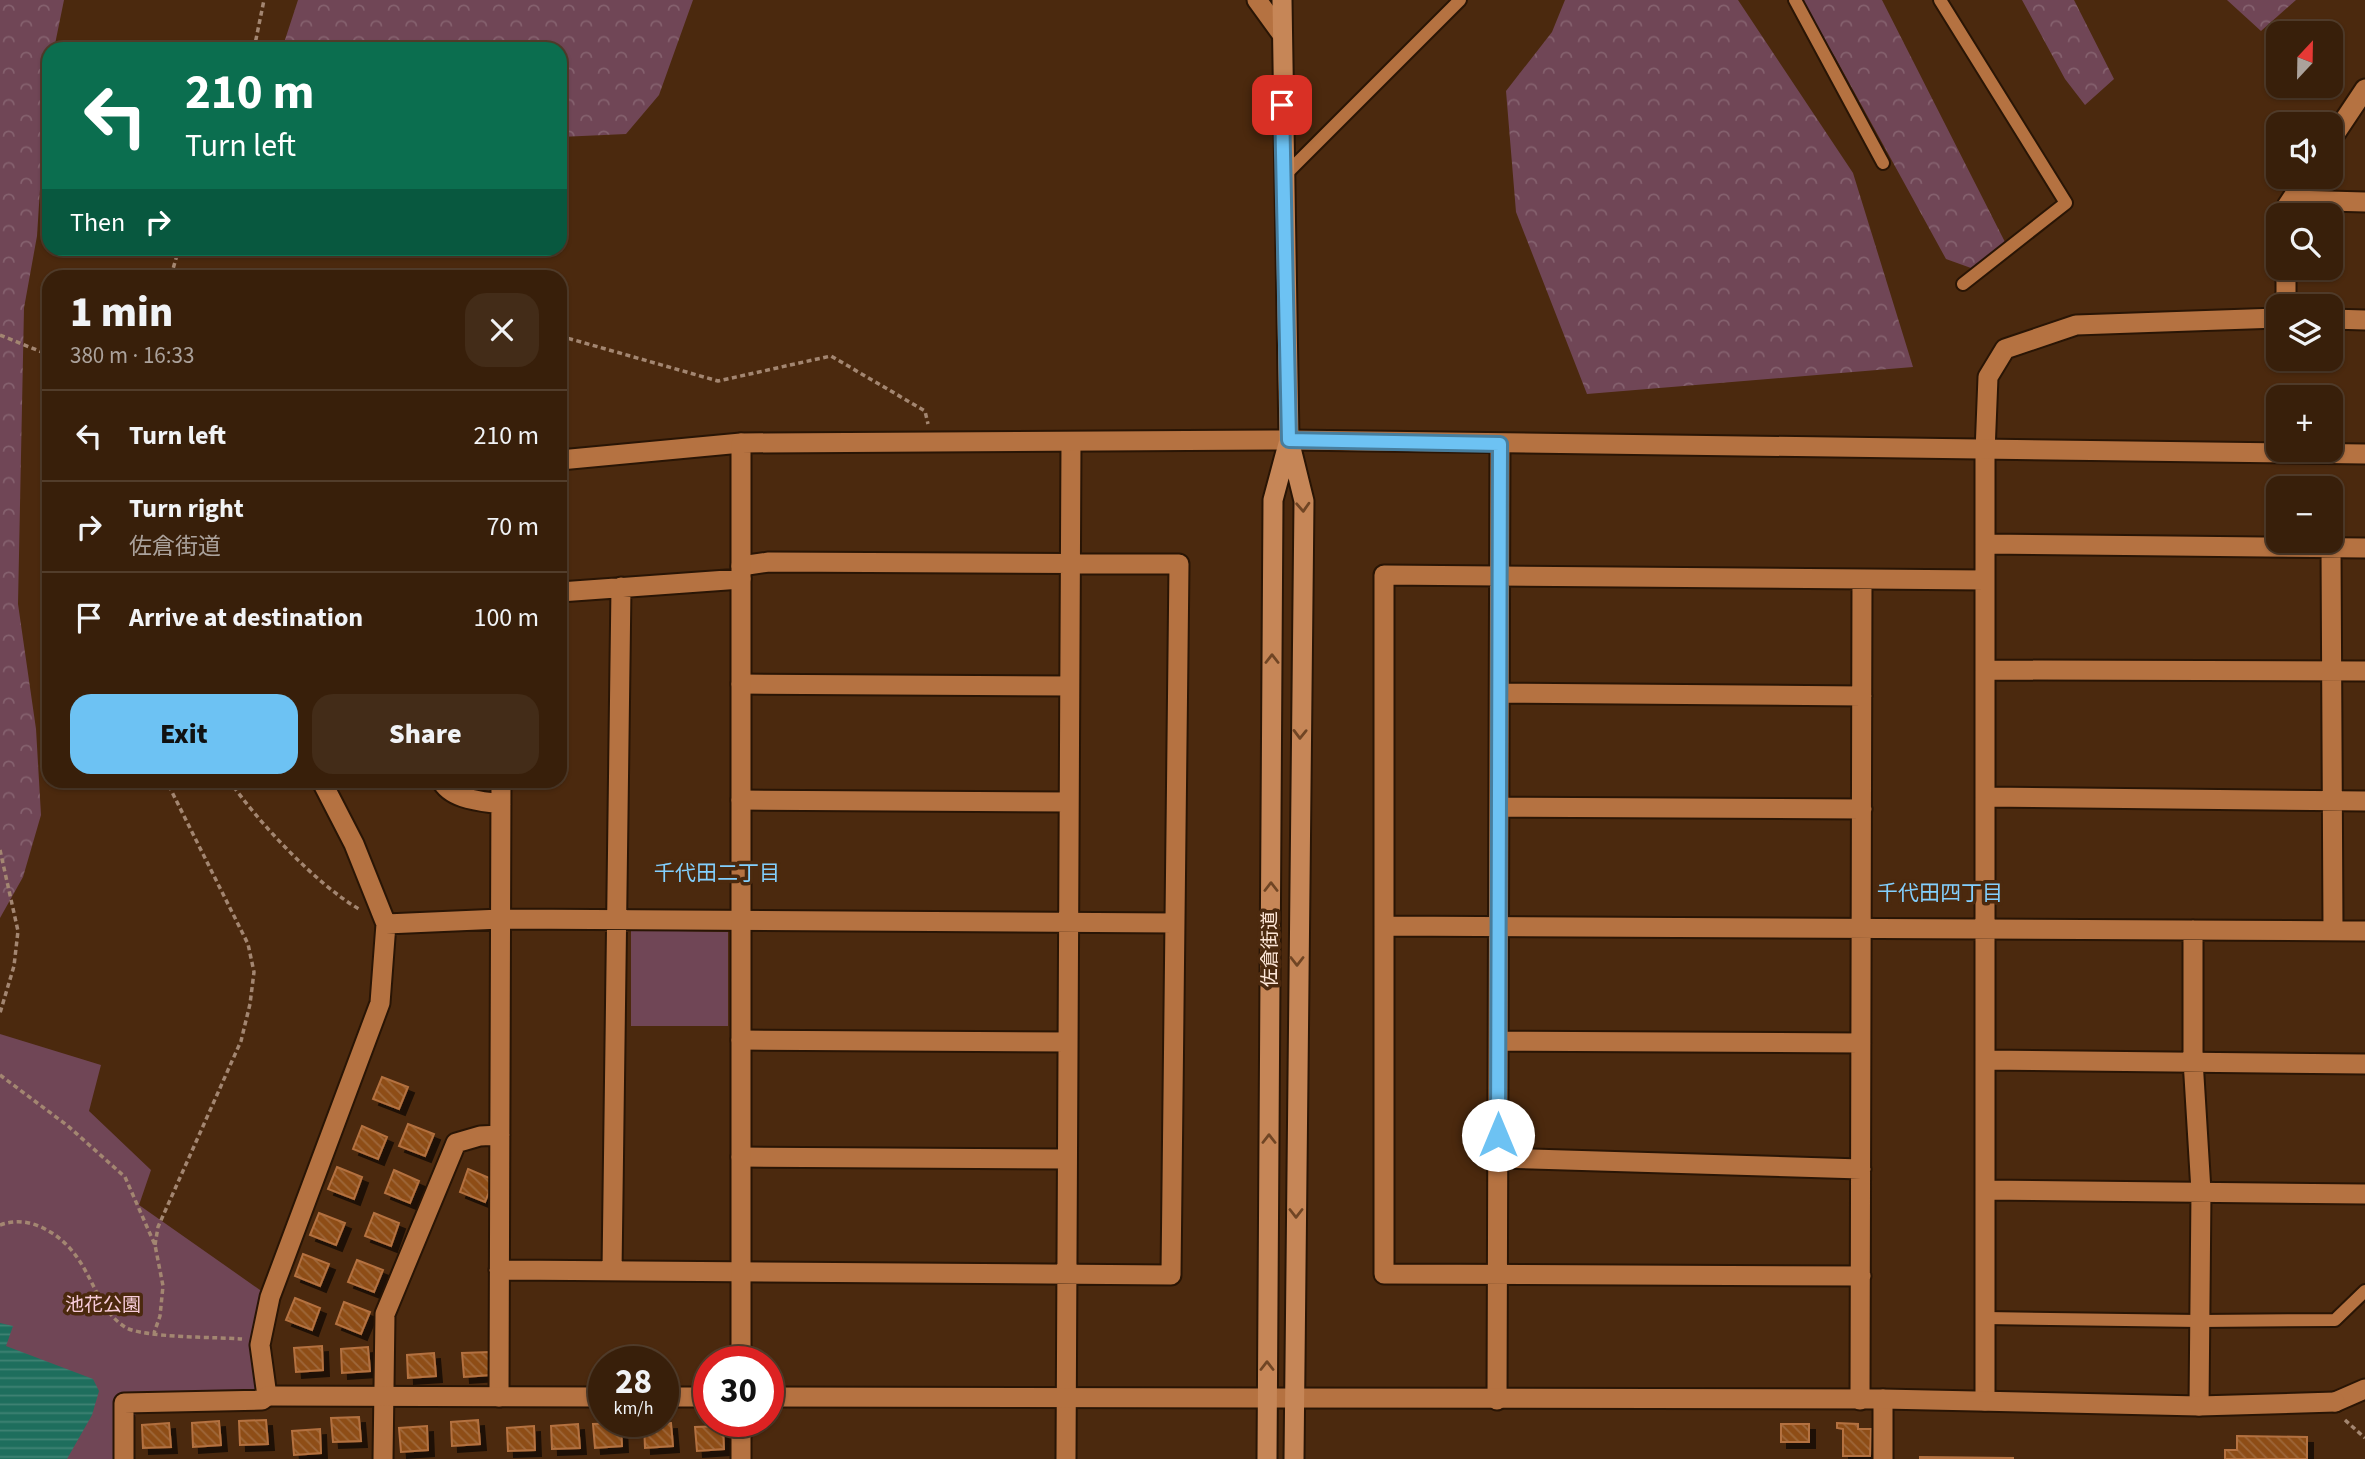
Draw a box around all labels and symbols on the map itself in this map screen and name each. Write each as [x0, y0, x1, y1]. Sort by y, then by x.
north arrow [2266, 21, 2343, 98]
pin [1252, 75, 1312, 135]
one-way arrow [1295, 501, 1310, 512]
one-way arrow [1264, 654, 1280, 664]
one-way arrow [1293, 729, 1308, 740]
district label: 千代田二丁目 [654, 858, 780, 888]
district label: 千代田四丁目 [1877, 878, 2003, 908]
one-way arrow [1263, 881, 1279, 892]
street label: 佐倉街道 [1257, 911, 1284, 987]
one-way arrow [1289, 957, 1305, 967]
position arrow [1461, 1098, 1535, 1172]
one-way arrow [1261, 1133, 1277, 1144]
one-way arrow [1288, 1209, 1304, 1219]
park label: 池花公園 [65, 1292, 141, 1319]
speed limit sign: 30 [693, 1346, 784, 1437]
one-way arrow [1260, 1361, 1275, 1372]

